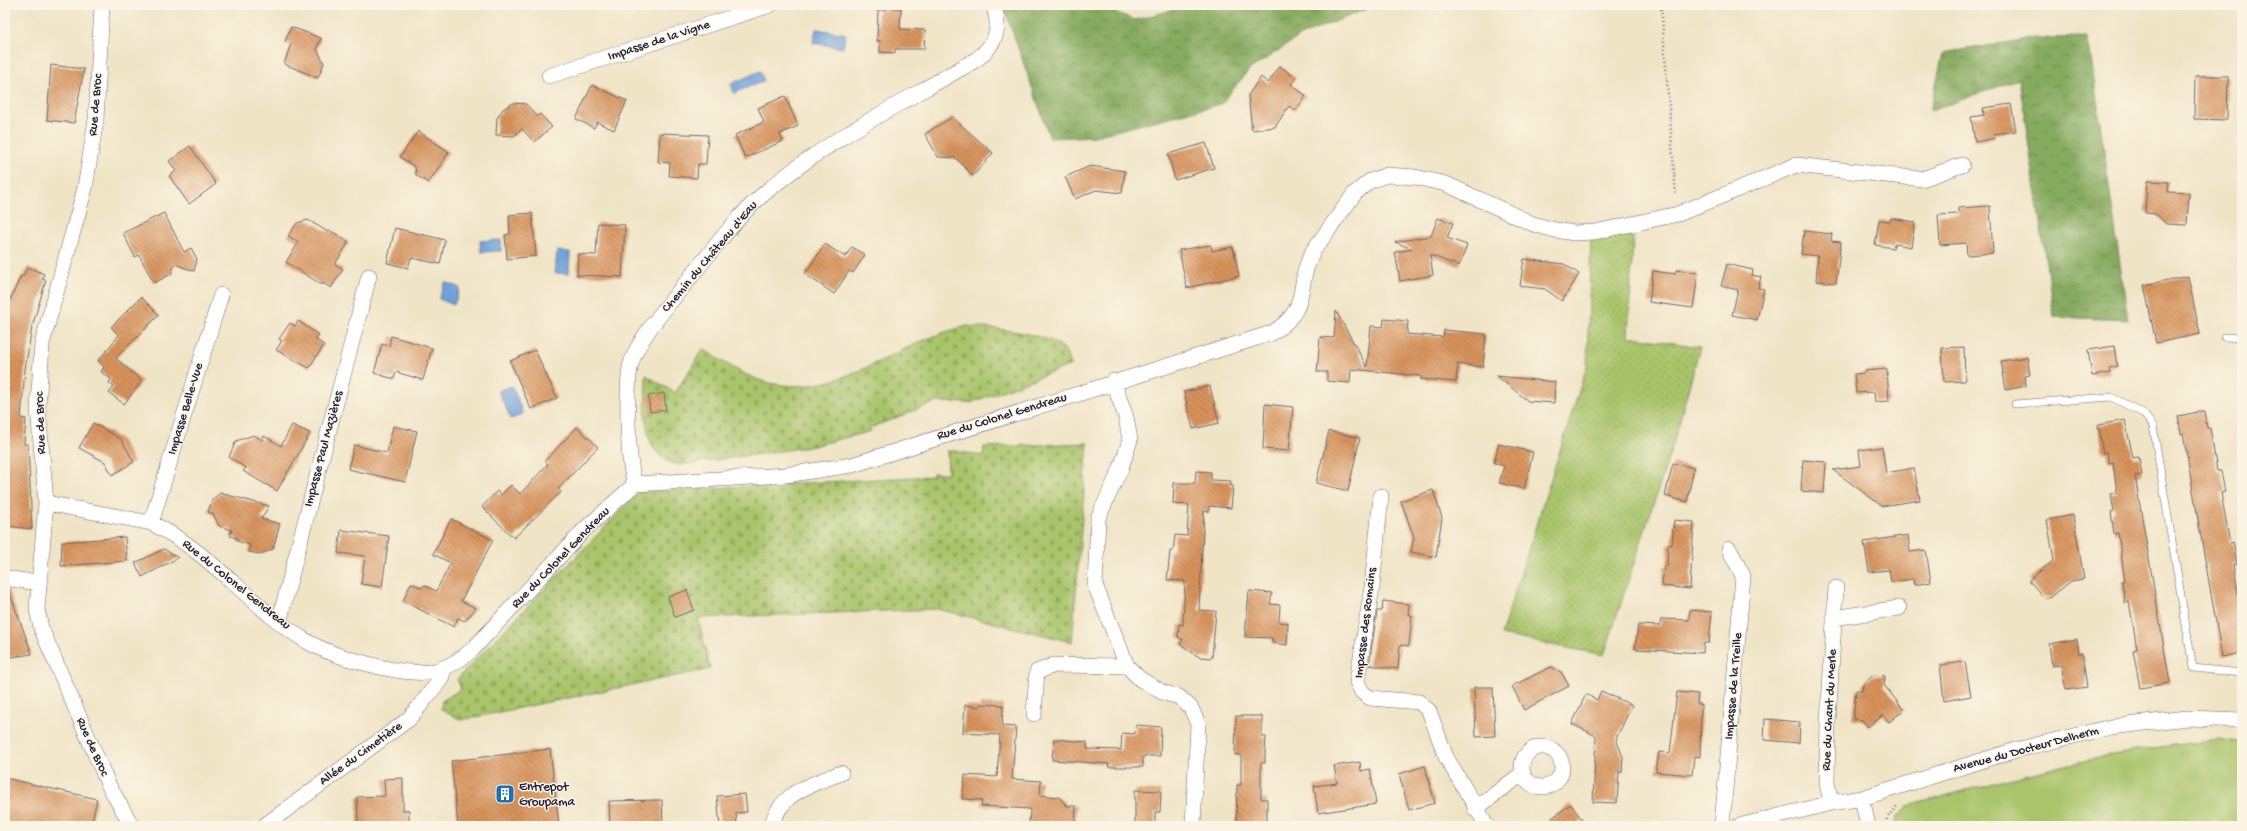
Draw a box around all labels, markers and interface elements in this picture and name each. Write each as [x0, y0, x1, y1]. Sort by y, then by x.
street label: Impasse de la Vigne [606, 17, 712, 65]
street label: Rue de Broc [86, 73, 106, 137]
street label: Chemin du Château d'Eau [658, 198, 761, 316]
street label: Impasse Belle-Vue [165, 361, 207, 457]
street label: Impasse Paul Mazières [301, 388, 347, 509]
street label: Rue du Colonel Gendreau [935, 390, 1069, 444]
street label: Rue de Broc [32, 391, 50, 455]
street label: Rue du Colonel Gendreau [509, 504, 613, 612]
street label: Rue du Colonel Gendreau [179, 537, 293, 633]
street label: Impasse des Romains [1352, 566, 1380, 679]
street label: Impasse de la Treille [1722, 632, 1746, 740]
street label: Rue du Chant du Merle [1819, 648, 1841, 771]
street label: Rue de Broc [72, 715, 112, 779]
street label: Allée du Cimetière [317, 719, 406, 789]
street label: Avenue du Docteur Delherm [1952, 723, 2100, 777]
place label: Entrepot Groupama [519, 780, 575, 810]
building icon: Entrepot Groupama [494, 783, 516, 805]

